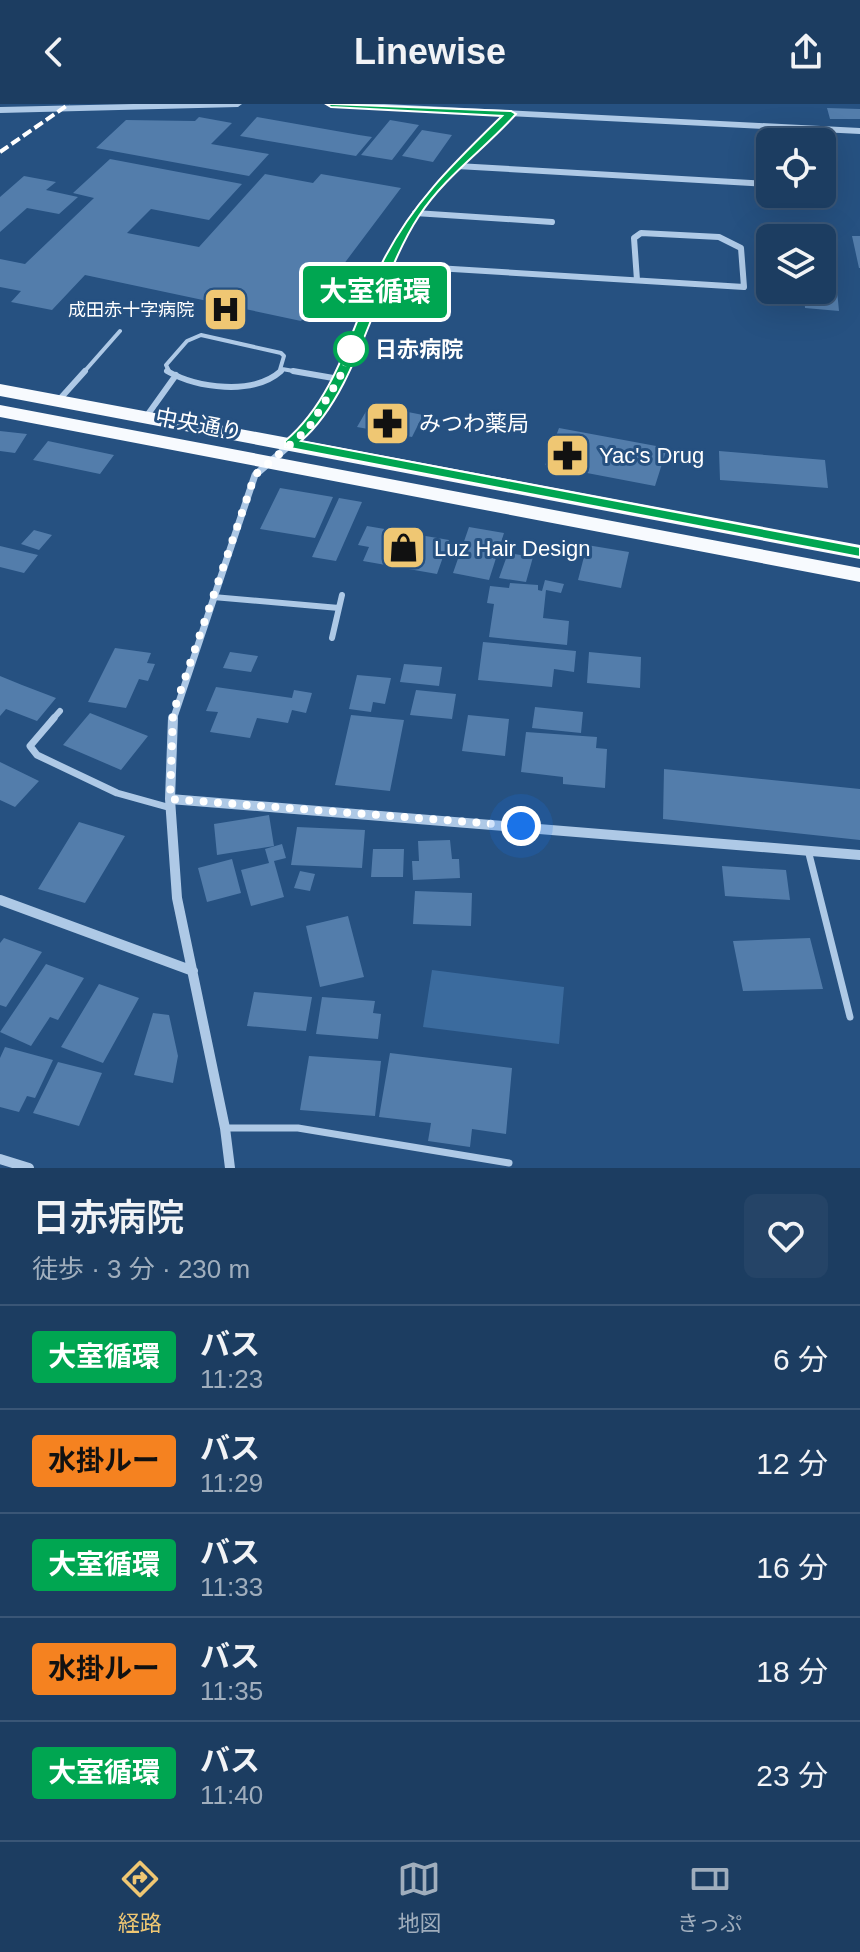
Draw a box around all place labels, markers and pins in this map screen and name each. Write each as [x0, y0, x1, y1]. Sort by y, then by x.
hospital icon: 成田赤十字病院 [201, 286, 249, 334]
place label: 成田赤十字病院 [68, 300, 194, 320]
marker: 日赤病院 [334, 332, 368, 366]
place label: 日赤病院 [375, 337, 463, 362]
pharmacy icon: みつわ薬局 [364, 399, 412, 447]
place label: みつわ薬局 [419, 411, 529, 436]
pharmacy icon: Yac's Drug [544, 431, 592, 479]
place label: Yac's Drug [599, 443, 704, 468]
shop icon: Luz Hair Design [379, 524, 427, 572]
place label: Luz Hair Design [434, 536, 591, 561]

